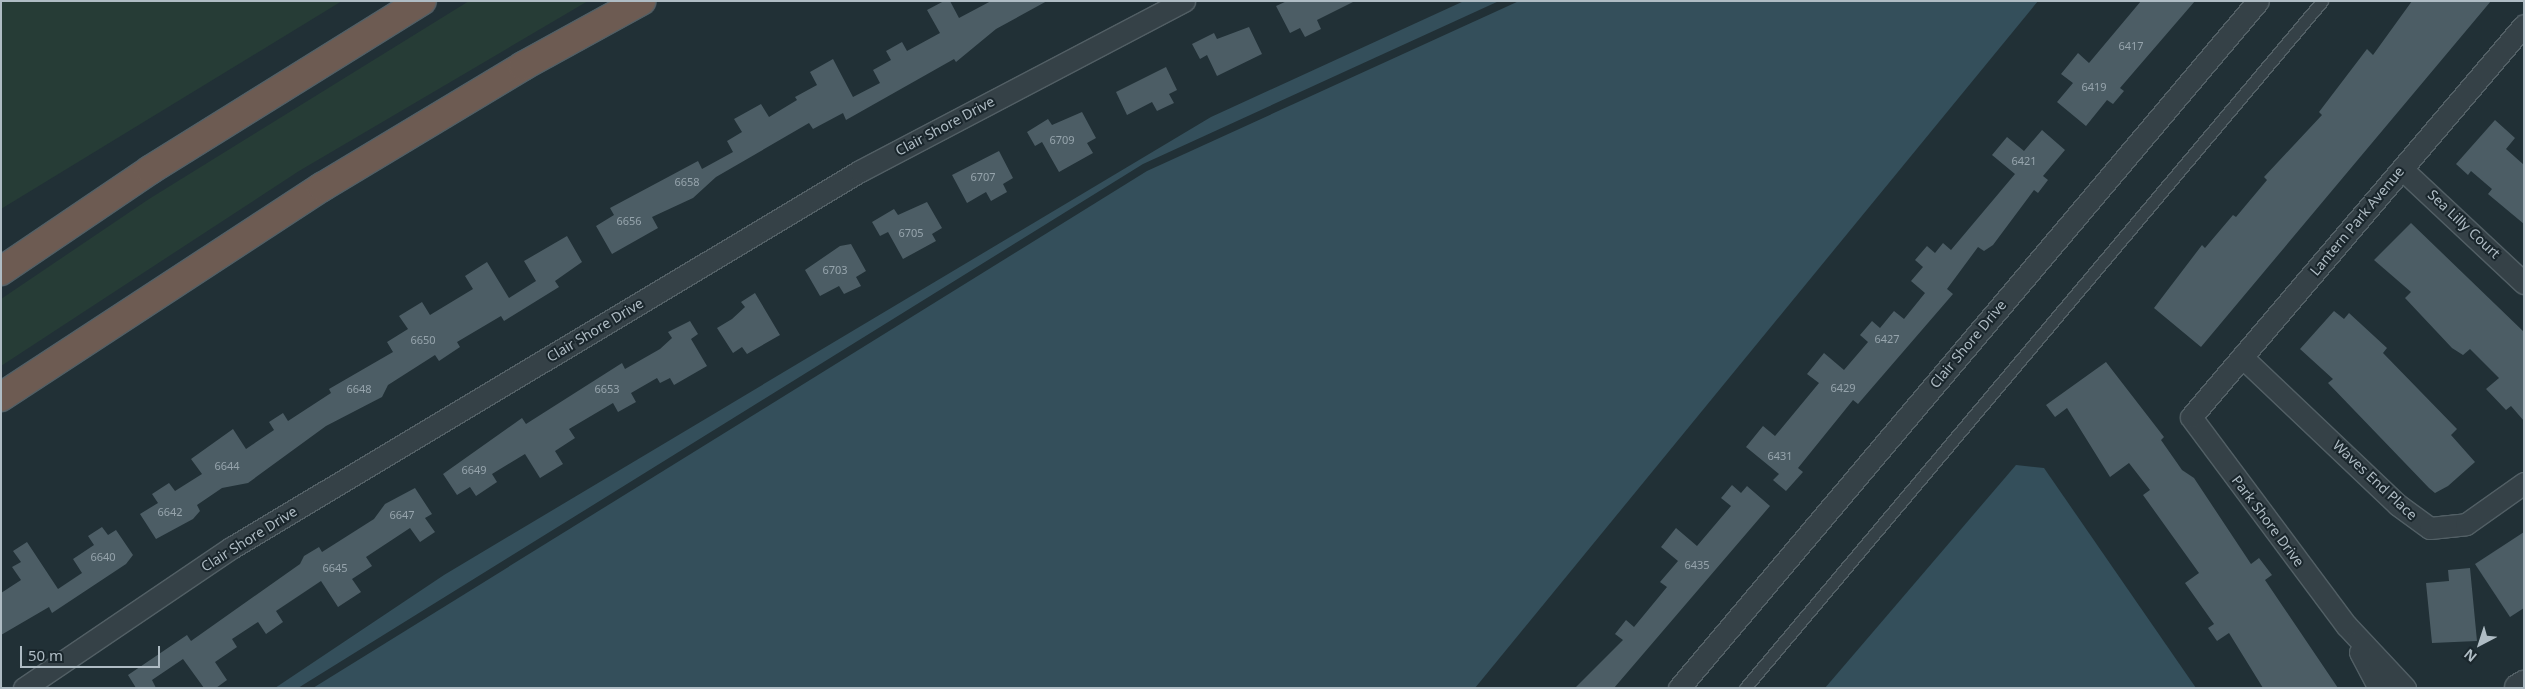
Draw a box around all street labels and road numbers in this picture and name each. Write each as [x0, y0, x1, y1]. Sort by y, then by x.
street label: Clair Shore Drive [893, 93, 997, 159]
street label: Lantern Park Avenue [2306, 163, 2408, 279]
street label: Sea Lilly Court [2424, 186, 2504, 262]
street label: Clair Shore Drive [544, 295, 646, 365]
street label: Clair Shore Drive [1926, 297, 2010, 391]
street label: Waves End Place [2329, 437, 2421, 523]
street label: Park Shore Drive [2228, 472, 2308, 570]
street label: Clair Shore Drive [198, 503, 300, 575]

